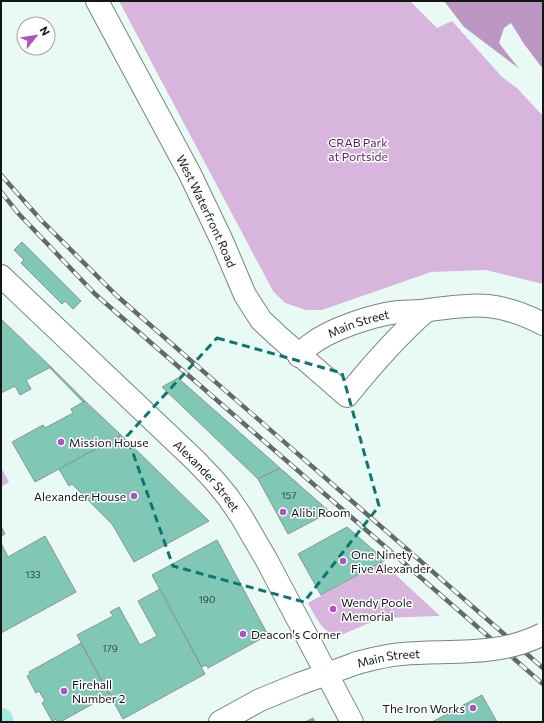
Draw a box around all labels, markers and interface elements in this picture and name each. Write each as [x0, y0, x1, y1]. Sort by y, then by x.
north arrow [16, 16, 56, 56]
text: N [37, 24, 53, 38]
park label: CRAB Park at Portside [328, 135, 388, 163]
street label: West Waterfront Road [174, 152, 239, 269]
street label: Main Street [325, 307, 390, 340]
place label: Mission House [69, 435, 149, 449]
marker: Mission House [56, 437, 66, 447]
street label: Alexander Street [171, 437, 243, 514]
place label: Alexander House [34, 489, 126, 503]
house number: 157 [281, 489, 297, 501]
marker: Alexander House [129, 491, 139, 501]
place label: Alibi Room [291, 505, 350, 519]
marker: Alibi Room [278, 507, 288, 517]
place label: One Ninety Five Alexander [351, 547, 431, 575]
marker: One Ninety Five Alexander [338, 556, 348, 566]
house number: 133 [25, 568, 41, 580]
house number: 190 [199, 593, 215, 605]
place label: Wendy Poole Memorial [341, 595, 412, 623]
marker: Wendy Poole Memorial [328, 604, 338, 614]
place label: Deacon's Corner [251, 627, 341, 641]
marker: Deacon's Corner [238, 629, 248, 639]
house number: 179 [102, 642, 118, 654]
street label: Main Street [355, 646, 420, 670]
place label: Firehall Number 2 [72, 677, 126, 705]
marker: Firehall Number 2 [59, 686, 69, 696]
place label: The Iron Works [382, 701, 465, 715]
marker: The Iron Works [468, 703, 478, 713]

